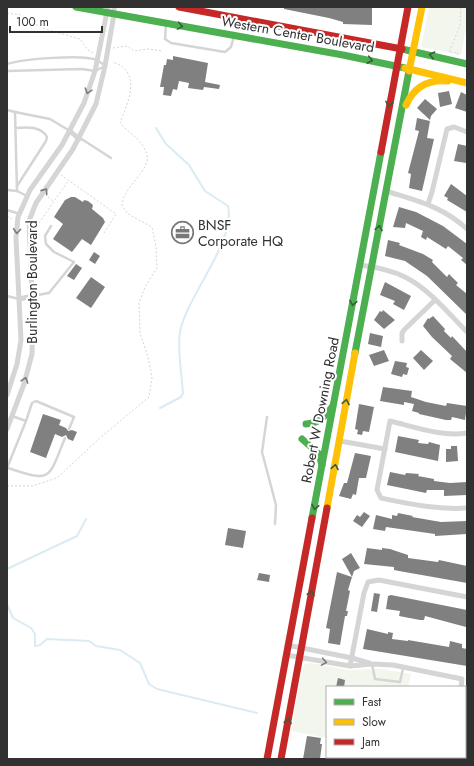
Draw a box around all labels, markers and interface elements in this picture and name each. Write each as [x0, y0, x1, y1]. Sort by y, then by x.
scale bar [10, 8, 102, 34]
street label: Western Center Boulevard [220, 11, 376, 57]
text: 100 m [16, 13, 49, 31]
one-way arrow [177, 21, 183, 30]
one-way arrow [429, 51, 435, 59]
one-way arrow [366, 56, 373, 64]
one-way arrow [85, 88, 93, 95]
one-way arrow [386, 101, 394, 107]
one-way arrow [40, 189, 47, 196]
place label: BNSF Corporate HQ [198, 215, 284, 251]
street label: Burlington Boulevard [22, 220, 42, 344]
office icon: BNSF Corporate HQ [169, 220, 195, 246]
one-way arrow [374, 225, 382, 232]
one-way arrow [12, 228, 21, 234]
one-way arrow [349, 300, 358, 306]
street label: Robert W Downing Road [296, 335, 344, 485]
one-way arrow [20, 376, 29, 383]
one-way arrow [342, 399, 350, 405]
one-way arrow [330, 463, 339, 470]
one-way arrow [311, 504, 319, 510]
one-way arrow [307, 590, 315, 596]
one-way arrow [321, 657, 327, 666]
legend [326, 686, 466, 758]
text: Fast [362, 693, 381, 711]
text: Slow [362, 713, 387, 731]
one-way arrow [283, 717, 291, 724]
text: Jam [360, 733, 380, 751]

